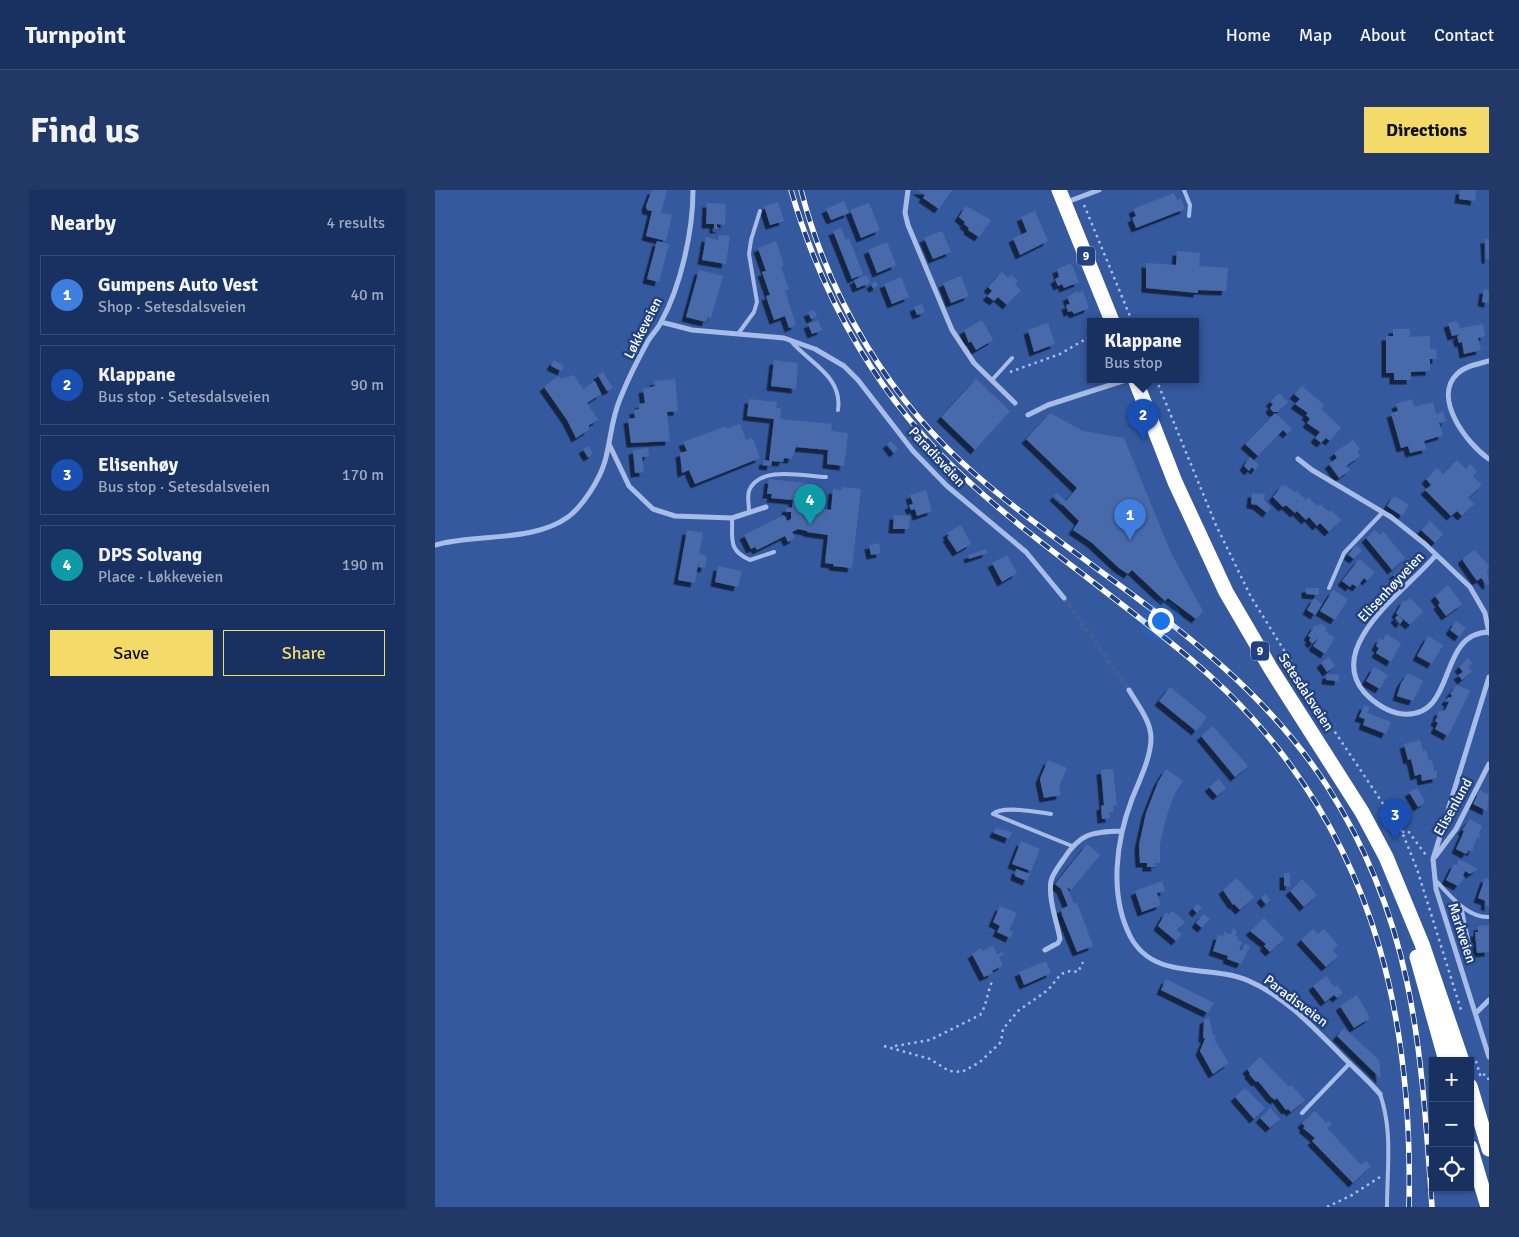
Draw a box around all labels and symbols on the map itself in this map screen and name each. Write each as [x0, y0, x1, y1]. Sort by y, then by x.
road number: 9 [1077, 246, 1095, 266]
street label: Løkkeveien [620, 295, 666, 361]
pin: 2 [1127, 399, 1159, 440]
street label: Paradisveien [905, 424, 969, 490]
pin: 4 [794, 484, 826, 525]
pin: 1 [1114, 499, 1146, 540]
street label: Elisenhøyveien [1354, 548, 1428, 626]
your location [1148, 608, 1174, 634]
road number: 9 [1251, 642, 1269, 661]
street label: Setesdalsveien [1275, 650, 1337, 734]
street label: Elisenlund [1430, 775, 1476, 839]
pin: 3 [1379, 799, 1411, 840]
street label: Markveien [1444, 901, 1480, 965]
street label: Paradisveien [1261, 971, 1331, 1031]

